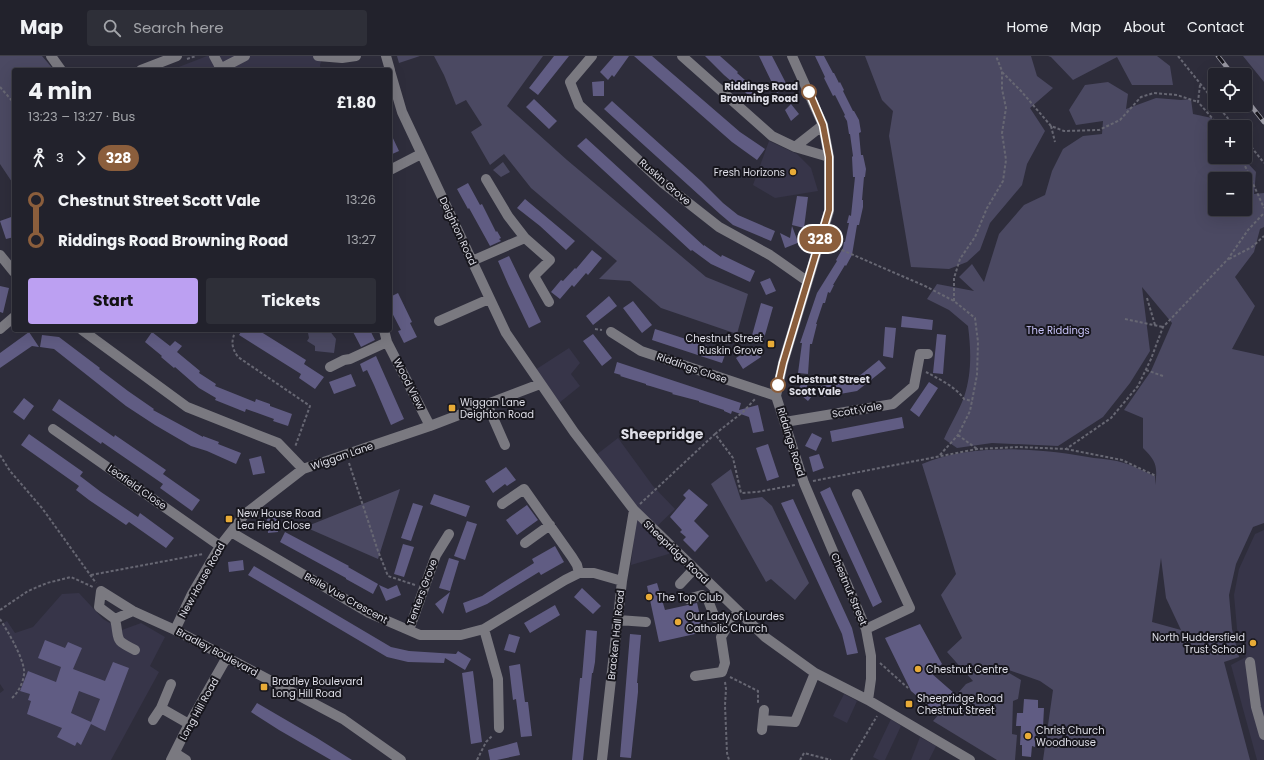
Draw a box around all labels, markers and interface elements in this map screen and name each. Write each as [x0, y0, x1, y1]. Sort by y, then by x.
search box [87, 10, 367, 46]
text: Map [20, 14, 63, 41]
icon: search [101, 17, 123, 39]
text: Search here [133, 17, 224, 38]
text: Home [1006, 17, 1048, 37]
text: Map [1070, 17, 1101, 37]
text: About [1123, 17, 1165, 37]
text: Contact [1187, 17, 1244, 37]
map controls [1208, 68, 1252, 216]
button: locate [1208, 68, 1252, 112]
text: 4 min [28, 76, 92, 107]
place label: Riddings Road Browning Road [720, 79, 798, 106]
marker: Riddings Road Browning Road [801, 84, 817, 100]
text: £1.80 [337, 92, 376, 113]
text: 13:23 – 13:27 · Bus [28, 107, 135, 126]
button: + [1208, 120, 1252, 164]
icon: walk [28, 147, 50, 169]
icon: forward [70, 147, 92, 169]
text: 3 [56, 148, 64, 167]
text: 328 [106, 148, 131, 168]
street label: Ruskin Grove [636, 155, 694, 209]
place label: Fresh Horizons [714, 165, 785, 180]
marker: Fresh Horizons [788, 167, 798, 177]
button: − [1208, 172, 1252, 216]
text: Chestnut Street Scott Vale [58, 190, 260, 211]
text: 13:26 [346, 190, 376, 209]
street label: Deighton Road [436, 194, 480, 268]
line badge: 328 [797, 226, 843, 252]
text: 328 [807, 229, 833, 249]
text: Riddings Road Browning Road [58, 230, 288, 251]
text: 13:27 [347, 230, 376, 249]
button: Start [28, 278, 198, 324]
button: Tickets [206, 278, 376, 324]
park label: The Riddings [1026, 323, 1090, 338]
place label: Chestnut Street Ruskin Grove [685, 331, 763, 358]
marker: Chestnut Street Ruskin Grove [766, 339, 776, 349]
street label: Riddings Close [655, 349, 729, 387]
street label: Wood View [390, 356, 429, 413]
place label: Chestnut Street Scott Vale [789, 372, 870, 399]
marker: Chestnut Street Scott Vale [770, 377, 786, 393]
place label: Wiggan Lane Deighton Road [460, 395, 534, 422]
street label: Scott Vale [831, 398, 883, 422]
marker: Wiggan Lane Deighton Road [447, 403, 457, 413]
street label: Riddings Road [773, 406, 809, 478]
district label: Sheepridge [621, 424, 704, 444]
street label: Wiggan Lane [309, 438, 375, 474]
street label: Leafield Close [104, 461, 170, 513]
place label: New House Road Lea Field Close [237, 506, 321, 533]
marker: New House Road Lea Field Close [224, 514, 234, 524]
street label: Sheepridge Road [640, 517, 712, 587]
street label: New House Road [175, 540, 229, 620]
street label: Chestnut Street [827, 550, 871, 628]
street label: Tenters Grove [403, 557, 441, 627]
street label: Belle Vue Crescent [302, 569, 391, 627]
street label: Bracken Hall Road [604, 589, 628, 681]
place label: The Top Club [657, 590, 722, 605]
marker: The Top Club [644, 592, 654, 602]
place label: Our Lady of Lourdes Catholic Church [686, 609, 784, 636]
marker: Our Lady of Lourdes Catholic Church [673, 617, 683, 627]
street label: Bradley Boulevard [173, 624, 261, 680]
place label: North Huddersfield Trust School [1152, 630, 1245, 657]
marker: North Huddersfield Trust School [1248, 638, 1258, 648]
place label: Chestnut Centre [926, 662, 1008, 677]
marker: Chestnut Centre [913, 664, 923, 674]
place label: Bradley Boulevard Long Hill Road [272, 674, 363, 701]
street label: Long Hill Road [176, 675, 222, 743]
marker: Bradley Boulevard Long Hill Road [259, 682, 269, 692]
place label: Sheepridge Road Chestnut Street [917, 691, 1003, 718]
marker: Sheepridge Road Chestnut Street [904, 699, 914, 709]
place label: Christ Church Woodhouse [1036, 723, 1105, 750]
marker: Christ Church Woodhouse [1023, 731, 1033, 741]

